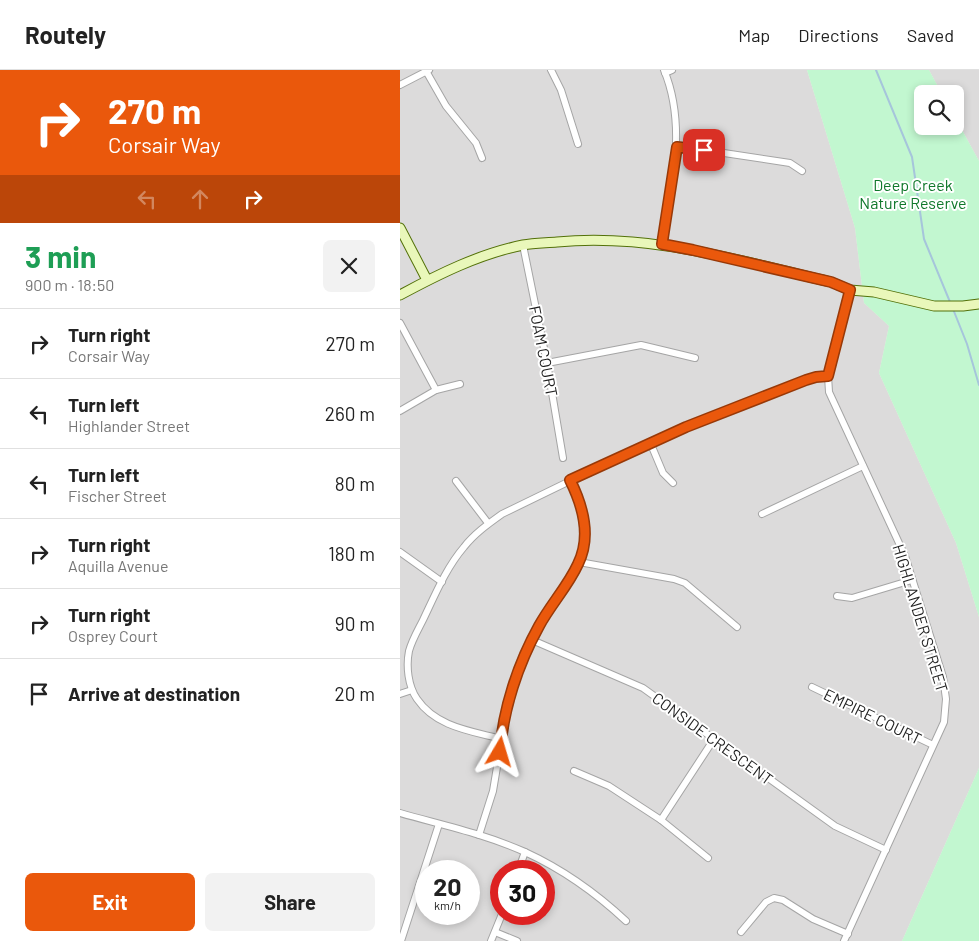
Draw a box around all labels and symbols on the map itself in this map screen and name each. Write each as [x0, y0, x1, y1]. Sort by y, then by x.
pin [683, 129, 725, 171]
park label: Deep Creek Nature Reserve [859, 175, 967, 212]
street label: FOAM COURT [526, 304, 562, 398]
street label: HIGHLANDER STREET [889, 542, 953, 694]
street label: EMPIRE COURT [821, 684, 925, 748]
street label: CONSIDE CRESCENT [649, 688, 777, 788]
position arrow [473, 725, 525, 777]
speed limit sign: 30 [490, 860, 555, 925]

